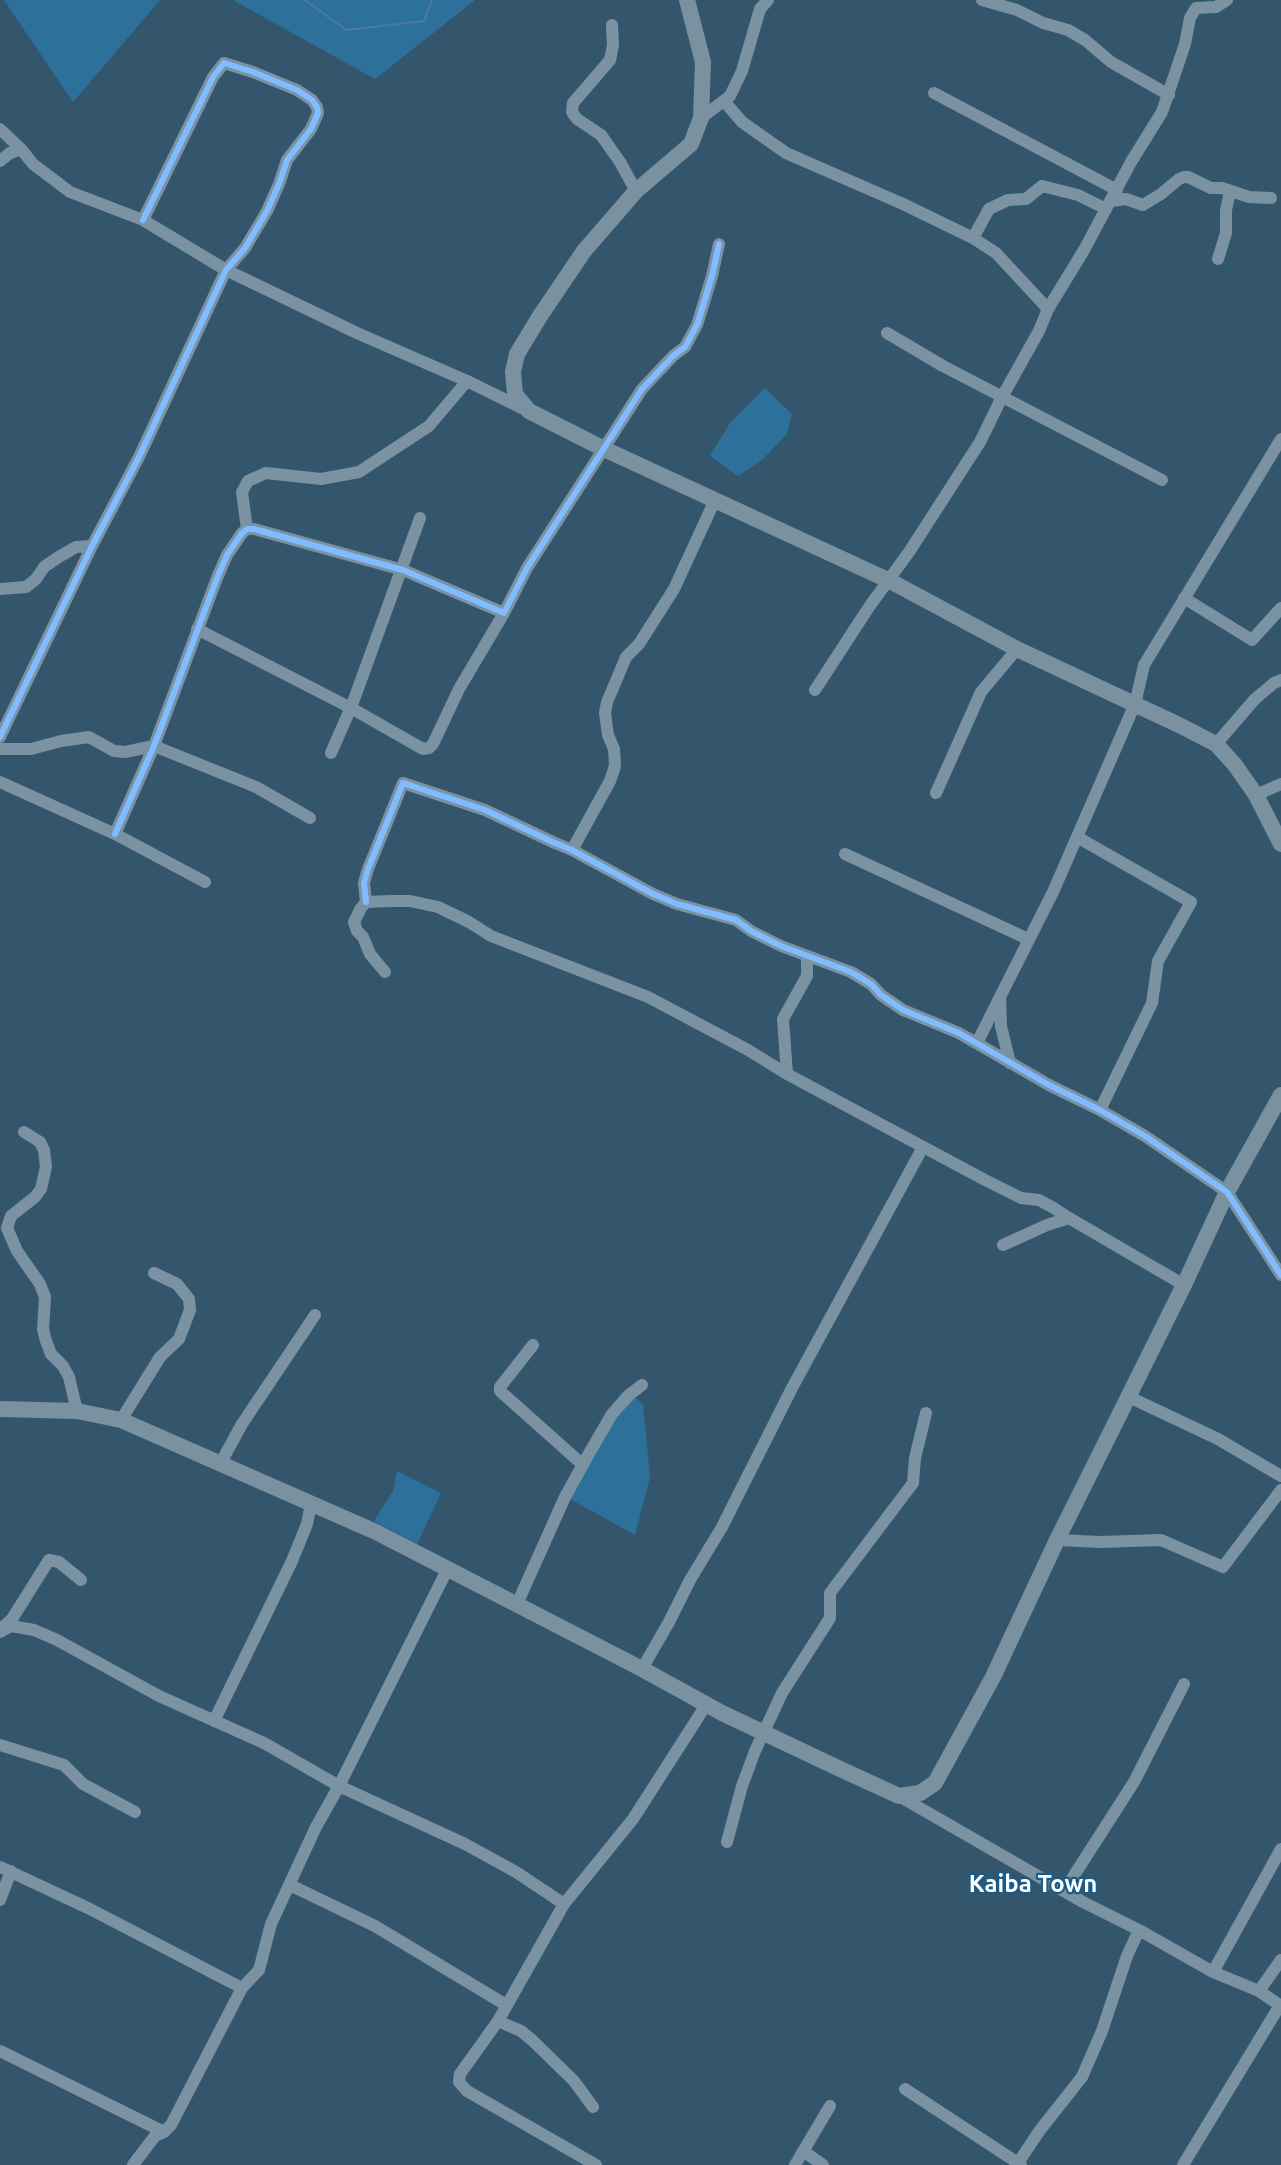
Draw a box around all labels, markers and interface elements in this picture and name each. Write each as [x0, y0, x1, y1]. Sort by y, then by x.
district label: Kaiba Town [969, 1870, 1097, 1898]

